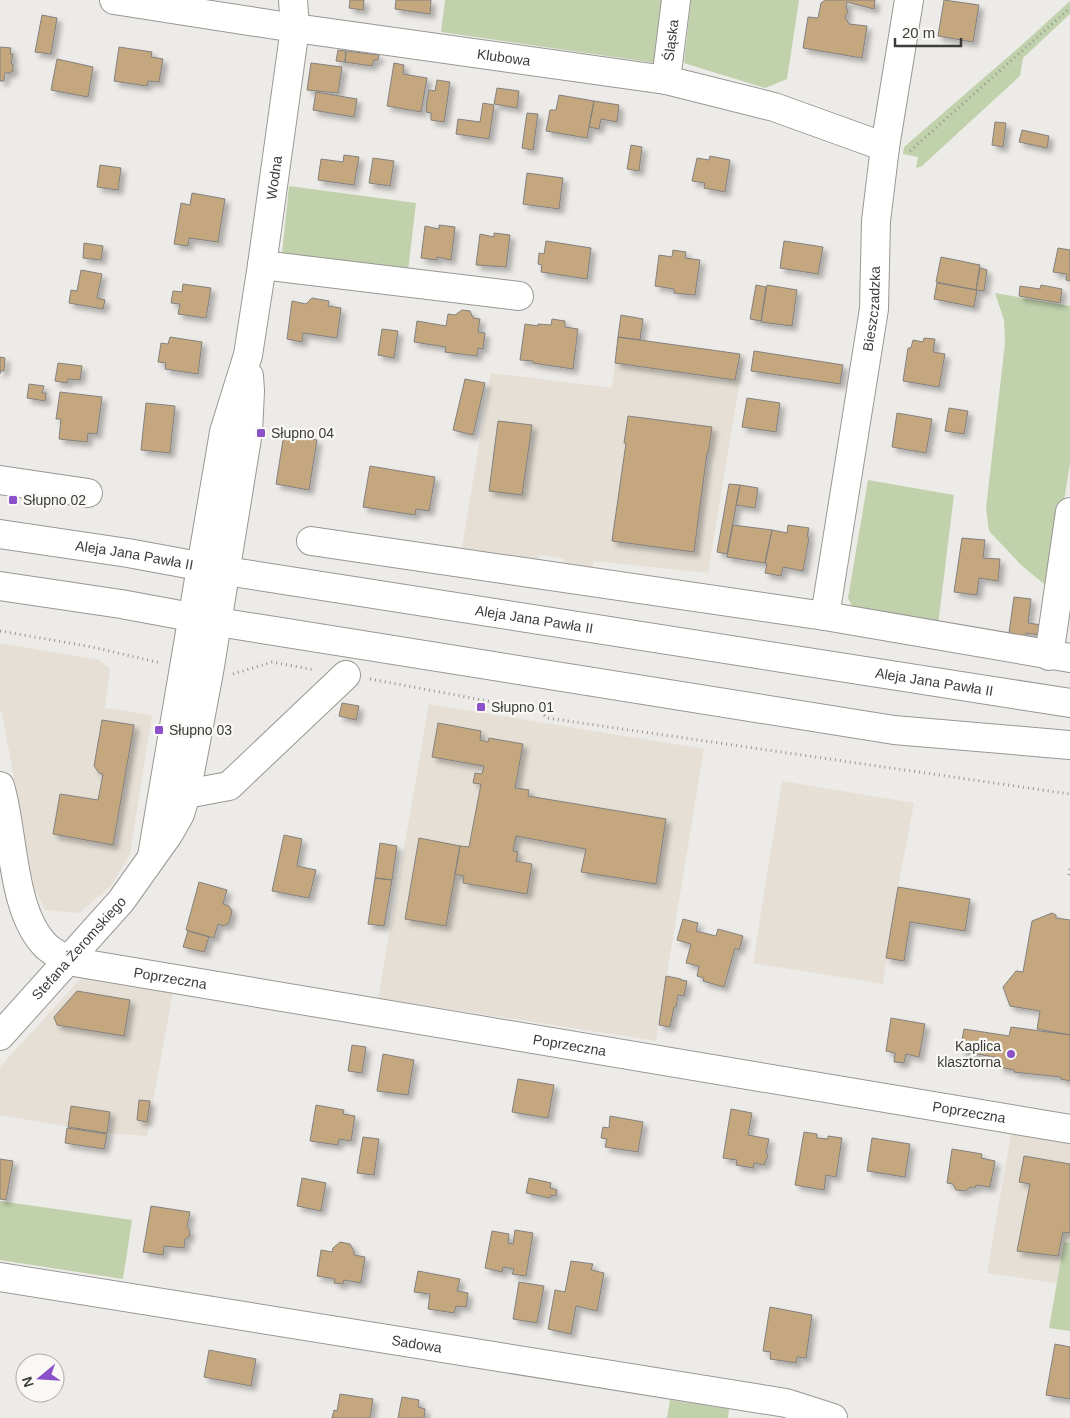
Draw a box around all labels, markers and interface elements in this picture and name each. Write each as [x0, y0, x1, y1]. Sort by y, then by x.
scale bar [895, 15, 961, 47]
street label: Śląska [659, 18, 682, 62]
text: 20 m [902, 24, 935, 41]
street label: Klubowa [476, 46, 532, 69]
street label: Wodna [263, 154, 285, 201]
street label: Bieszczadzka [859, 266, 883, 352]
place label: Słupno 04 [271, 425, 334, 441]
marker: Słupno 04 [255, 427, 267, 439]
place label: Słupno 02 [23, 492, 86, 508]
marker: Słupno 02 [7, 494, 19, 506]
street label: Aleja Jana Pawła II [74, 537, 195, 573]
street label: Aleja Jana Pawła II [474, 602, 594, 636]
street label: Aleja Jana Pawła II [874, 665, 994, 699]
place label: Słupno 01 [491, 699, 554, 715]
marker: Słupno 01 [475, 701, 487, 713]
place label: Słupno 03 [169, 722, 232, 738]
marker: Słupno 03 [153, 724, 165, 736]
street label: Stefana Żeromskiego [28, 893, 129, 1003]
street label: Poprzeczna [132, 964, 208, 992]
street label: Poprzeczna [532, 1031, 608, 1059]
place label: Kaplica klasztorna [937, 1038, 1001, 1070]
marker: Kaplica klasztorna [1005, 1048, 1017, 1060]
street label: Poprzeczna [931, 1098, 1007, 1126]
street label: Sadowa [390, 1332, 443, 1356]
north arrow [15, 1353, 65, 1403]
text: N [18, 1375, 37, 1389]

